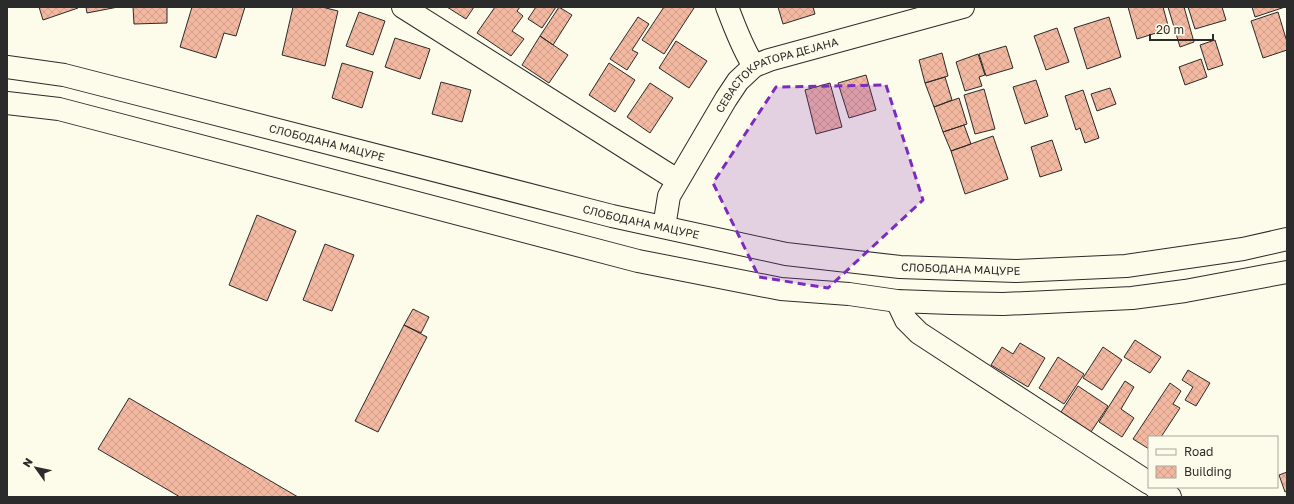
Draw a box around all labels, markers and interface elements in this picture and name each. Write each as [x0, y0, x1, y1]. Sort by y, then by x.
scale bar [1150, 16, 1213, 42]
text: 20 m [1156, 22, 1184, 37]
street label: СЕВАСТОКРАТОРА ДЕЈАНА [712, 34, 840, 115]
street label: СЛОБОДАНА МАЦУРЕ [268, 121, 387, 163]
street label: СЛОБОДАНА МАЦУРЕ [581, 202, 701, 241]
street label: СЛОБОДАНА МАЦУРЕ [901, 260, 1021, 277]
legend [1148, 436, 1278, 488]
text: Road [1184, 444, 1213, 459]
north arrow [16, 448, 56, 488]
text: N [19, 455, 35, 469]
text: Building [1184, 464, 1232, 479]

